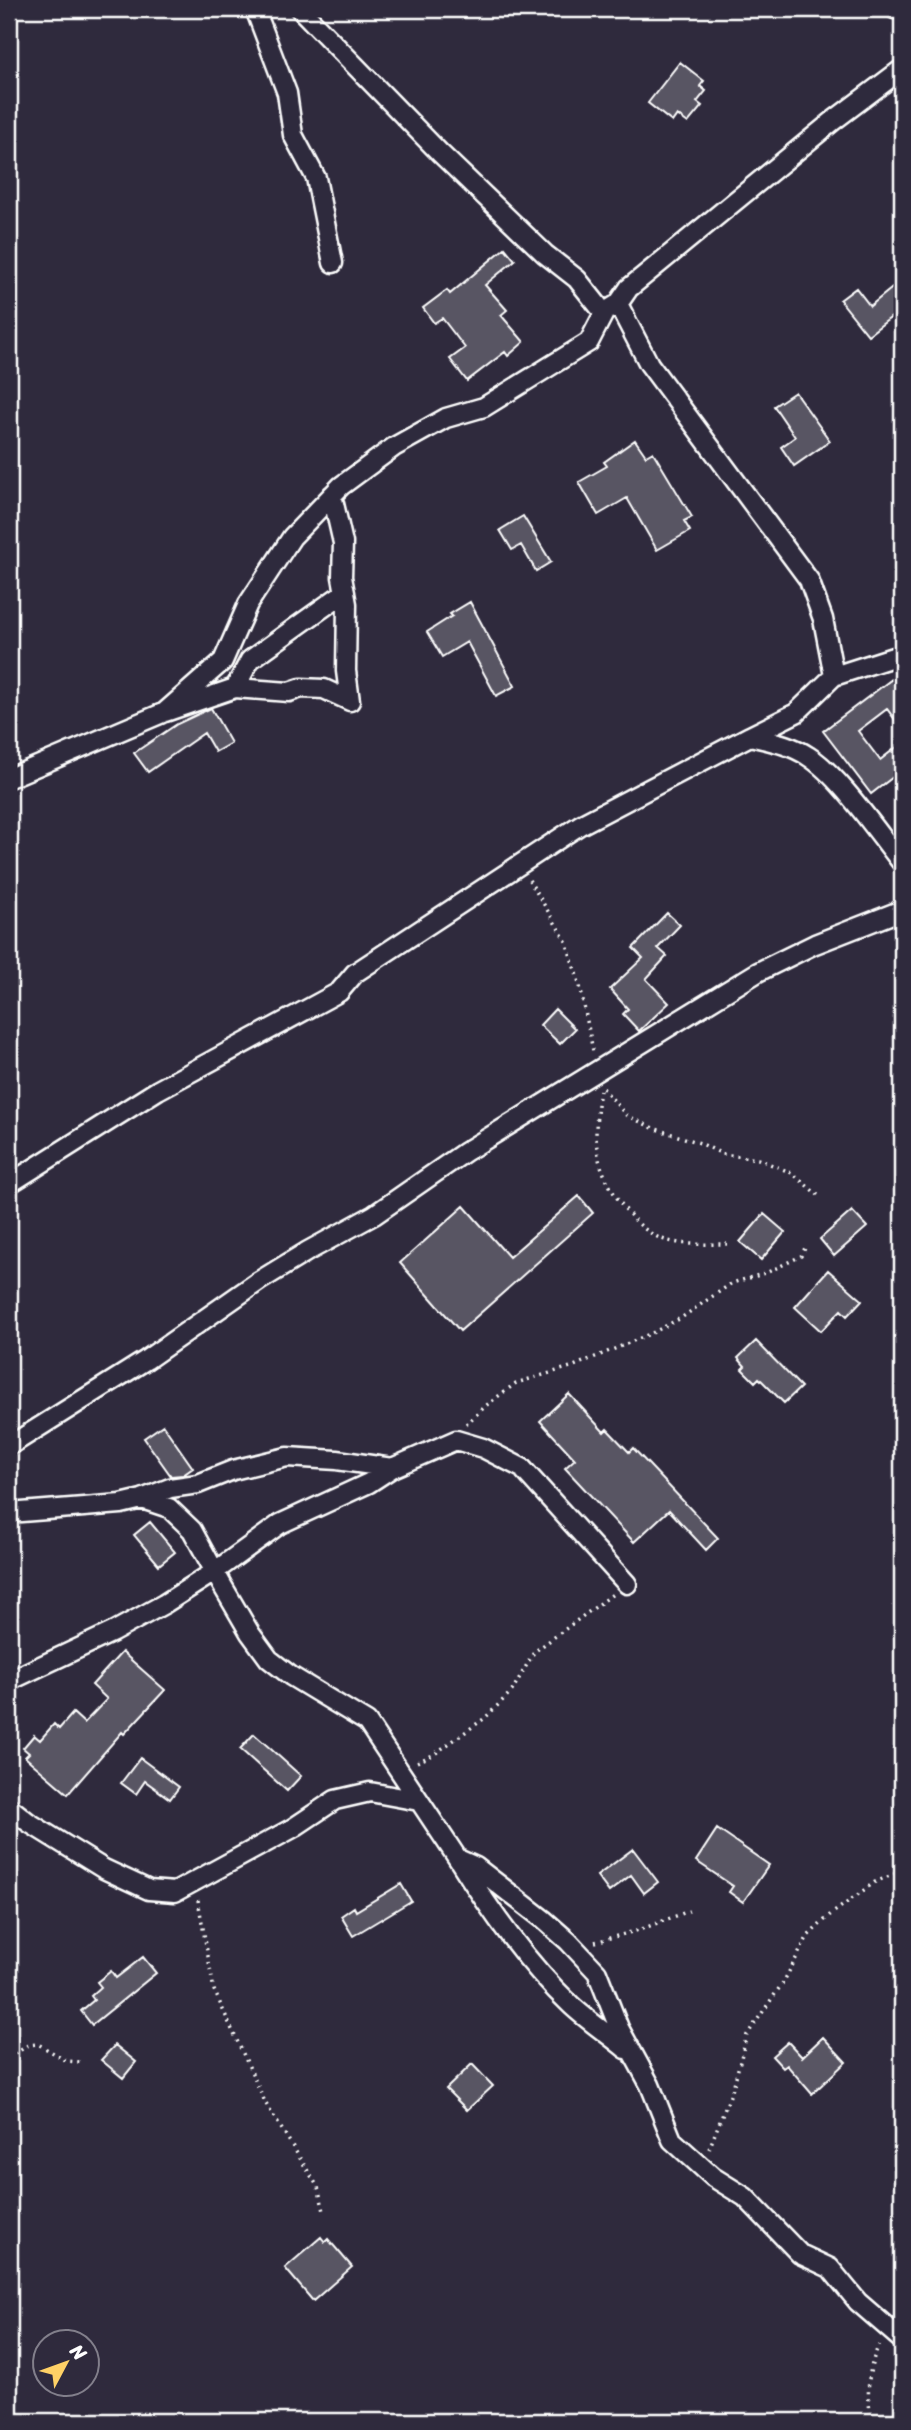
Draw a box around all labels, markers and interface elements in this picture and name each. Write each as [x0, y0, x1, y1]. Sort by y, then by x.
north arrow [32, 2328, 102, 2398]
text: N [61, 2336, 96, 2369]

